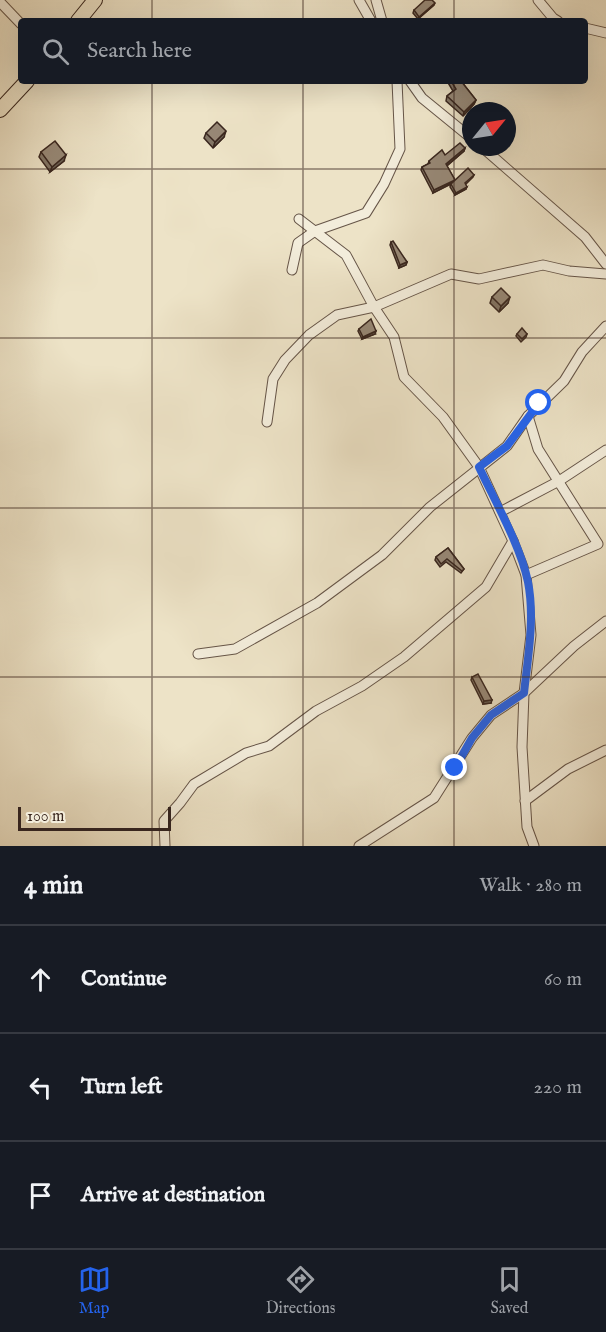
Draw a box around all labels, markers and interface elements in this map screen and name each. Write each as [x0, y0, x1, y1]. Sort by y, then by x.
search box [18, 18, 588, 84]
icon: search [39, 35, 72, 68]
text: Search here [87, 37, 192, 65]
north arrow [462, 102, 516, 156]
route start [525, 389, 551, 415]
route end [441, 754, 467, 780]
scale bar [18, 804, 171, 832]
text: 100 m [27, 807, 64, 827]
text: 4 min [24, 869, 83, 902]
text: Walk · 280 m [479, 873, 582, 898]
icon: ahead [24, 963, 57, 996]
text: Continue [81, 965, 167, 993]
text: 60 m [544, 967, 582, 992]
icon: left [24, 1071, 57, 1104]
text: Turn left [81, 1073, 163, 1101]
text: 220 m [534, 1075, 582, 1100]
icon: arrive [24, 1179, 57, 1212]
text: Arrive at destination [81, 1181, 265, 1209]
tab: Map [78, 1263, 111, 1319]
tab: Directions [266, 1263, 335, 1319]
tab: Saved [491, 1263, 528, 1319]

